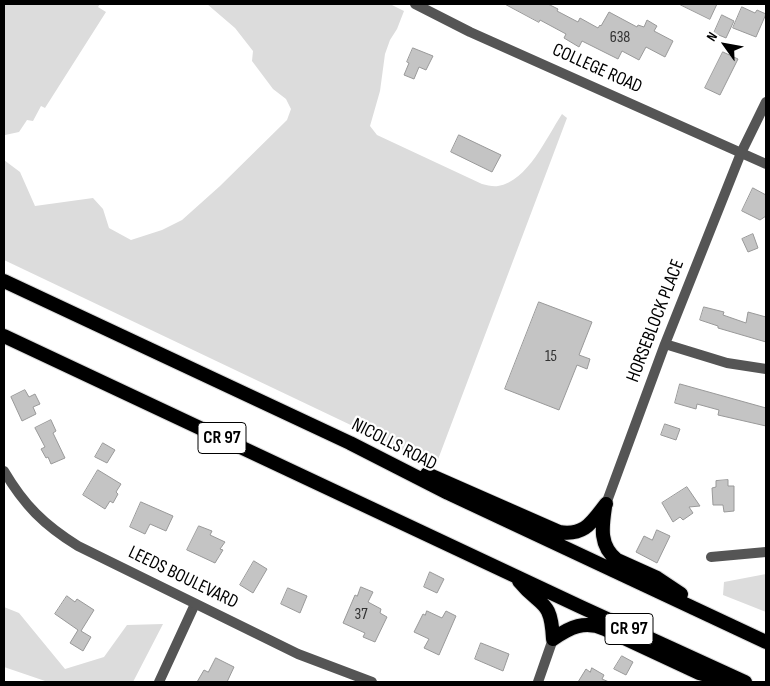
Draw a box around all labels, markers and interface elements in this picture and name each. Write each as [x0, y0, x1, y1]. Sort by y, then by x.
north arrow [700, 20, 750, 70]
house number: 638 [610, 28, 630, 48]
text: N [703, 29, 721, 44]
street label: COLLEGE ROAD [549, 39, 645, 99]
street label: HORSEBLOCK PLACE [622, 256, 690, 386]
house number: 15 [545, 347, 557, 367]
street label: NICOLLS ROAD [348, 414, 440, 476]
road number: CR 97 [198, 422, 246, 453]
street label: LEEDS BOULEVARD [124, 542, 242, 614]
house number: 37 [354, 605, 368, 625]
road number: CR 97 [605, 614, 653, 644]

